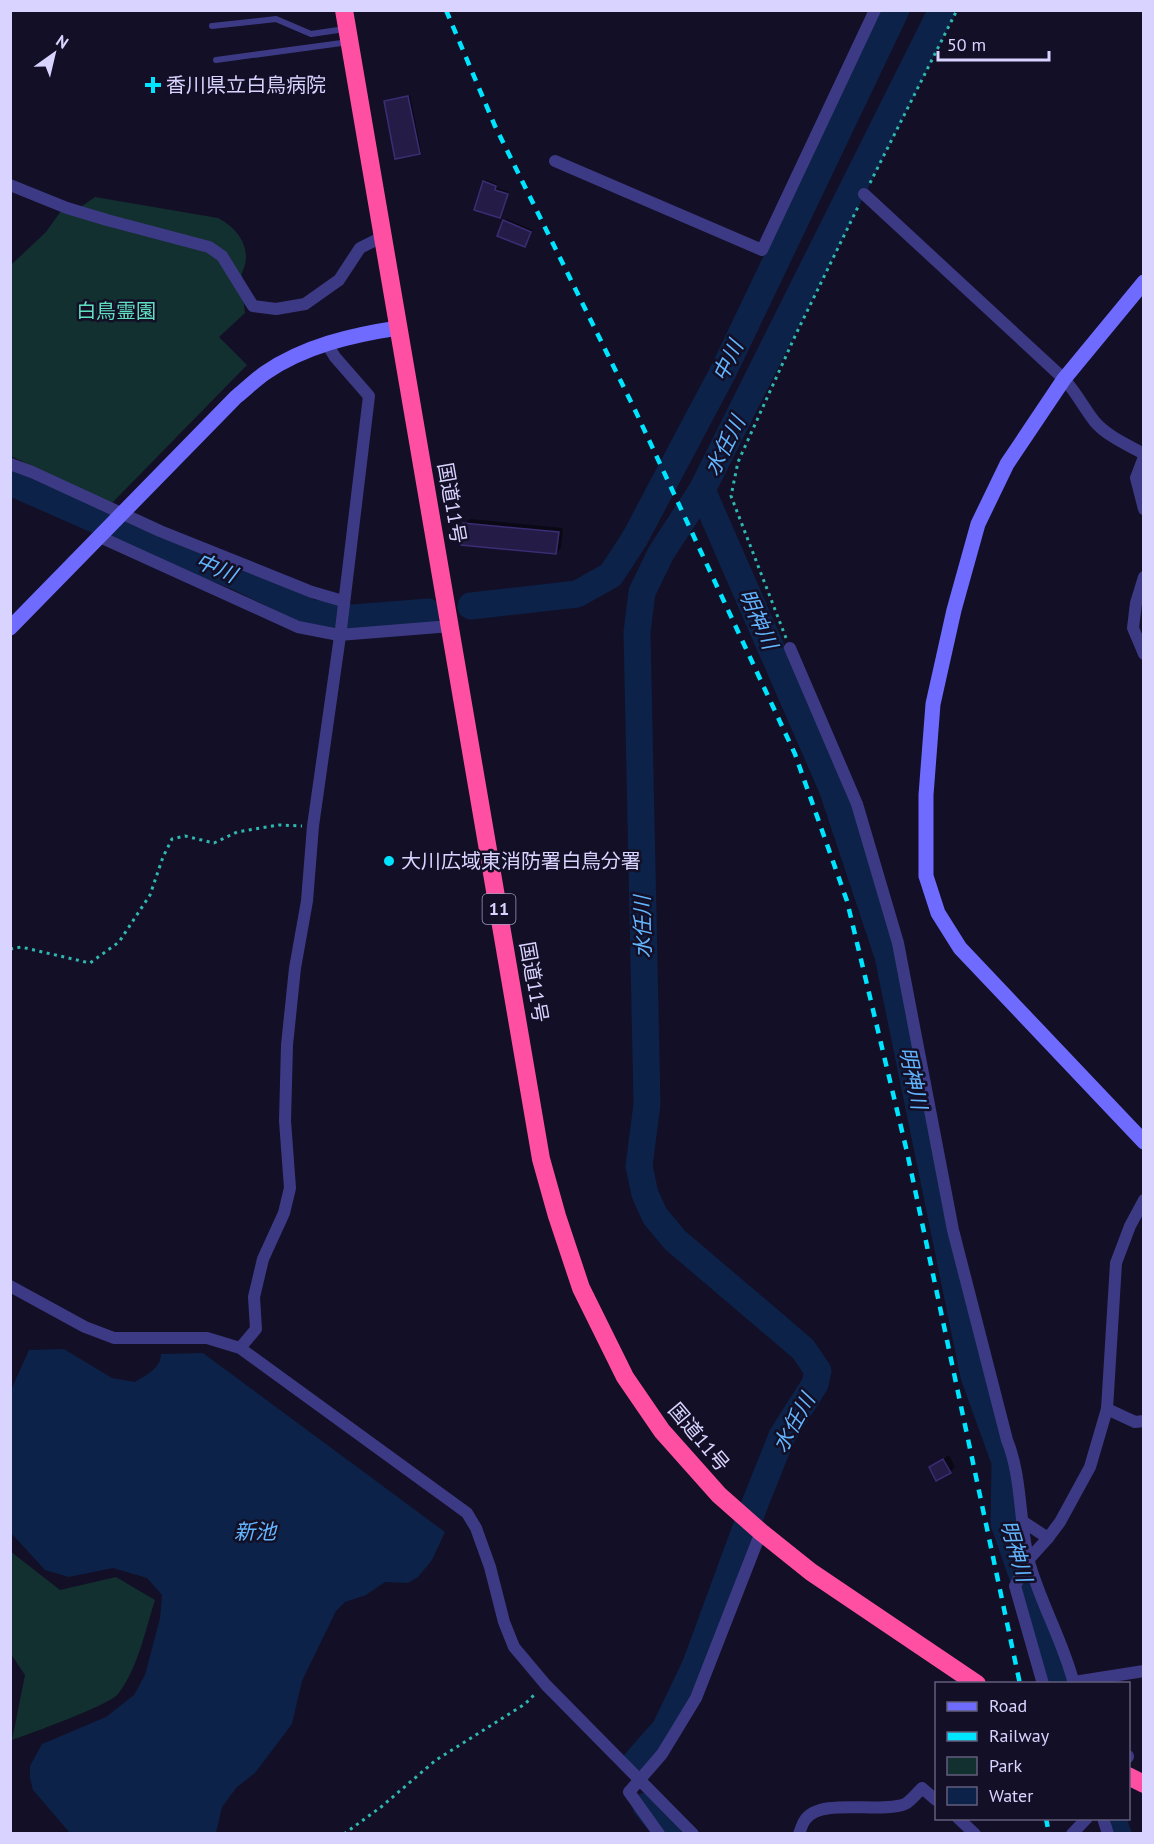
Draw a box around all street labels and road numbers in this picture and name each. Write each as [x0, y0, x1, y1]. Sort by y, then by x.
street label: 国道11号 [432, 460, 472, 546]
road number: 11 [482, 894, 516, 924]
street label: 国道11号 [514, 939, 554, 1025]
street label: 国道11号 [663, 1397, 735, 1477]

